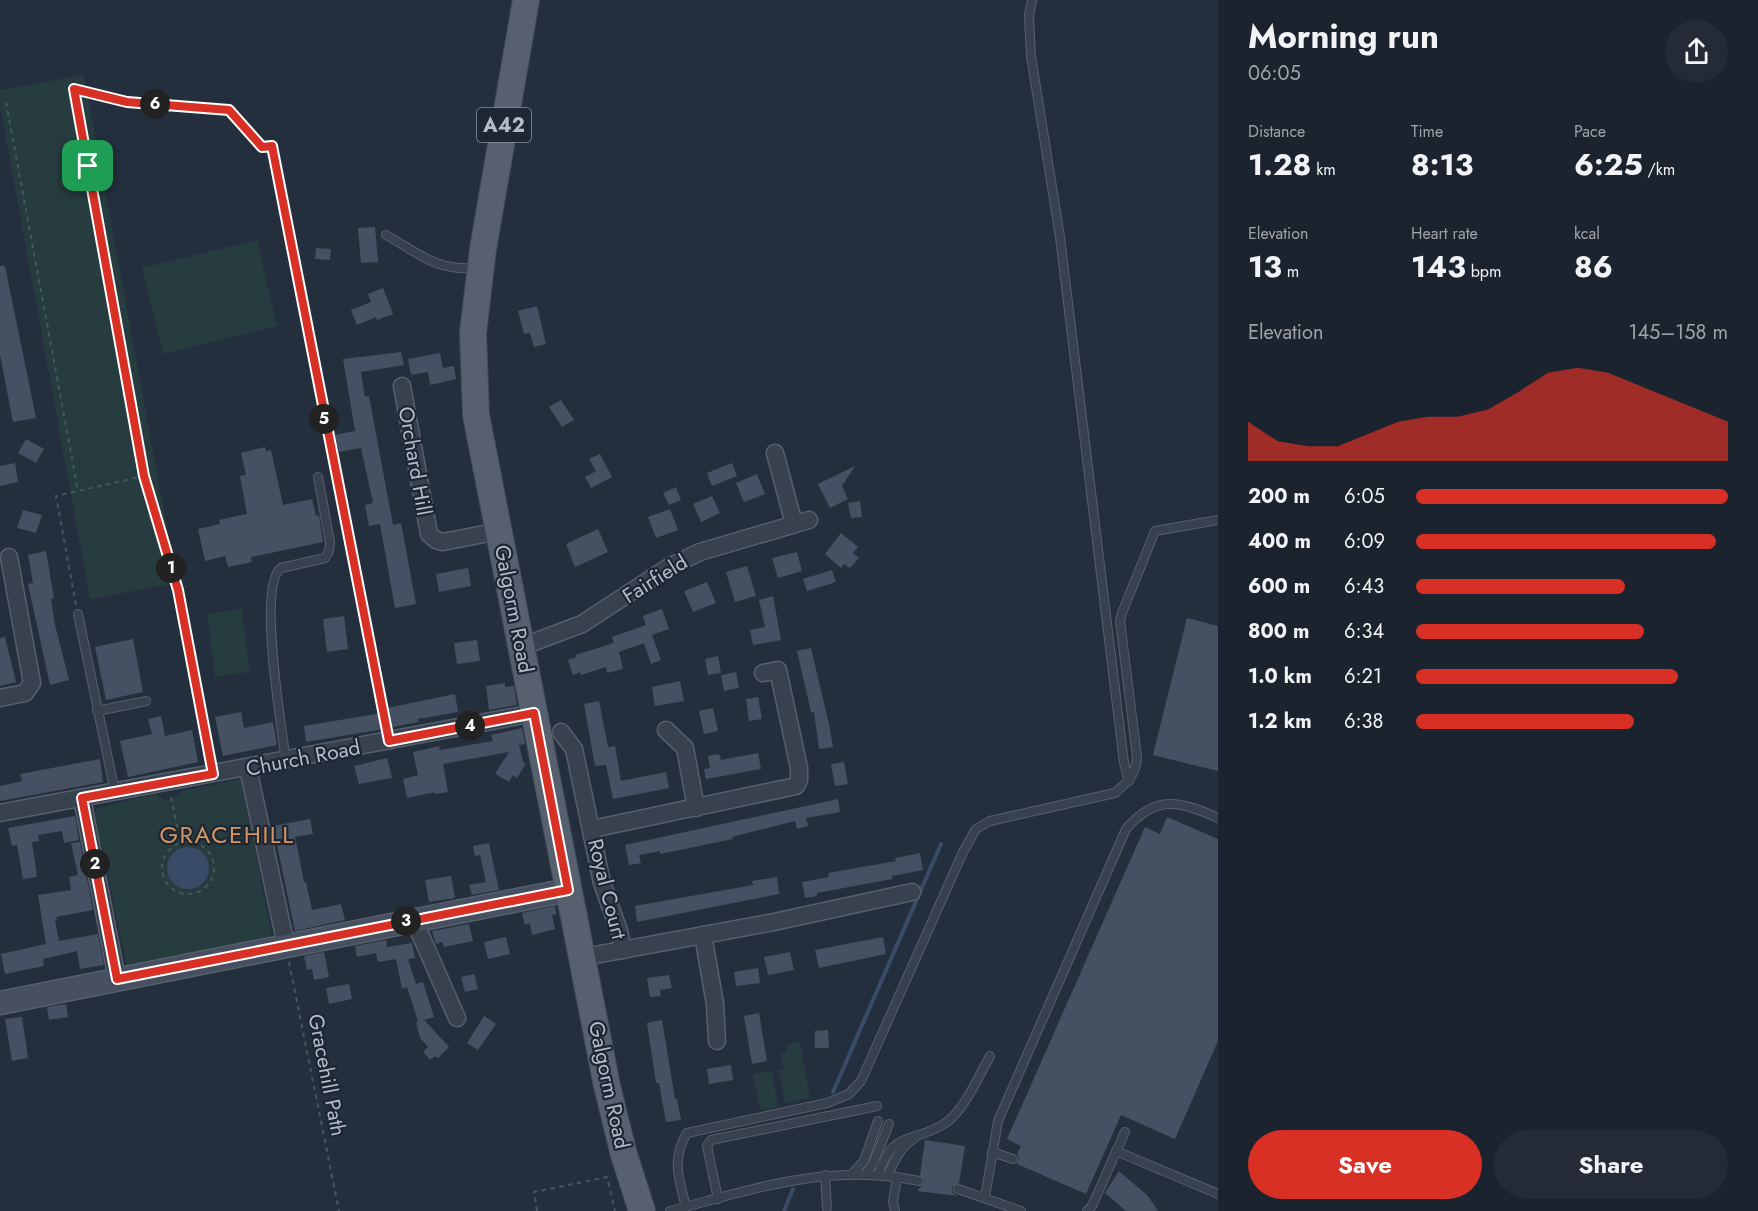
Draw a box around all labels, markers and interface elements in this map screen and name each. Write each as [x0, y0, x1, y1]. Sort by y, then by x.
text: Morning run [1248, 13, 1439, 60]
button: share [1665, 20, 1728, 83]
text: 06:05 [1248, 59, 1301, 88]
pin: 6 [140, 89, 170, 119]
text: 6 [150, 92, 160, 115]
road number: A42 [477, 108, 531, 142]
text: Distance [1248, 120, 1305, 143]
text: Time [1411, 120, 1443, 143]
text: Pace [1574, 120, 1606, 143]
pin [62, 140, 113, 191]
text: 1.28 [1248, 143, 1311, 186]
text: 8:13 [1411, 143, 1473, 186]
text: 6:25 [1574, 143, 1643, 186]
icon: arrive [71, 149, 104, 182]
text: km [1311, 158, 1336, 181]
text: /km [1643, 158, 1675, 181]
text: Elevation [1248, 222, 1308, 245]
text: Heart rate [1411, 222, 1478, 245]
text: kcal [1574, 222, 1600, 245]
text: 13 [1248, 245, 1282, 288]
text: 143 [1411, 245, 1466, 288]
text: 86 [1574, 245, 1613, 288]
text: m [1282, 260, 1299, 283]
text: bpm [1466, 260, 1501, 283]
text: Elevation [1248, 318, 1323, 347]
text: 145–158 m [1628, 318, 1728, 347]
pin: 5 [309, 404, 339, 434]
street label: Orchard Hill [391, 404, 439, 518]
text: 5 [319, 407, 329, 430]
text: 200 m [1248, 482, 1310, 511]
text: 6:05 [1344, 482, 1385, 511]
text: 400 m [1248, 527, 1311, 556]
text: 6:09 [1344, 527, 1385, 556]
street label: Galgorm Road [487, 542, 541, 676]
street label: Fairfield [617, 547, 693, 611]
pin: 1 [156, 553, 186, 583]
text: 1 [167, 556, 175, 579]
text: 600 m [1248, 572, 1310, 601]
text: 6:43 [1344, 572, 1384, 601]
text: 800 m [1248, 617, 1309, 646]
text: 6:34 [1344, 617, 1384, 646]
text: 1.0 km [1248, 662, 1312, 691]
text: 6:21 [1344, 662, 1382, 691]
text: 1.2 km [1248, 707, 1312, 736]
text: 6:38 [1344, 707, 1383, 736]
pin: 4 [455, 711, 485, 741]
text: 4 [464, 714, 476, 737]
street label: Church Road [243, 732, 363, 784]
district label: GRACEHILL [160, 817, 294, 852]
street label: Royal Court [580, 836, 634, 942]
pin: 2 [80, 849, 110, 879]
text: 2 [90, 852, 100, 875]
pin: 3 [391, 906, 421, 936]
text: 3 [401, 909, 411, 932]
street label: Gracehill Path [300, 1011, 354, 1139]
street label: Galgorm Road [581, 1018, 637, 1152]
button: Save [1248, 1130, 1482, 1199]
button: Share [1494, 1130, 1728, 1199]

